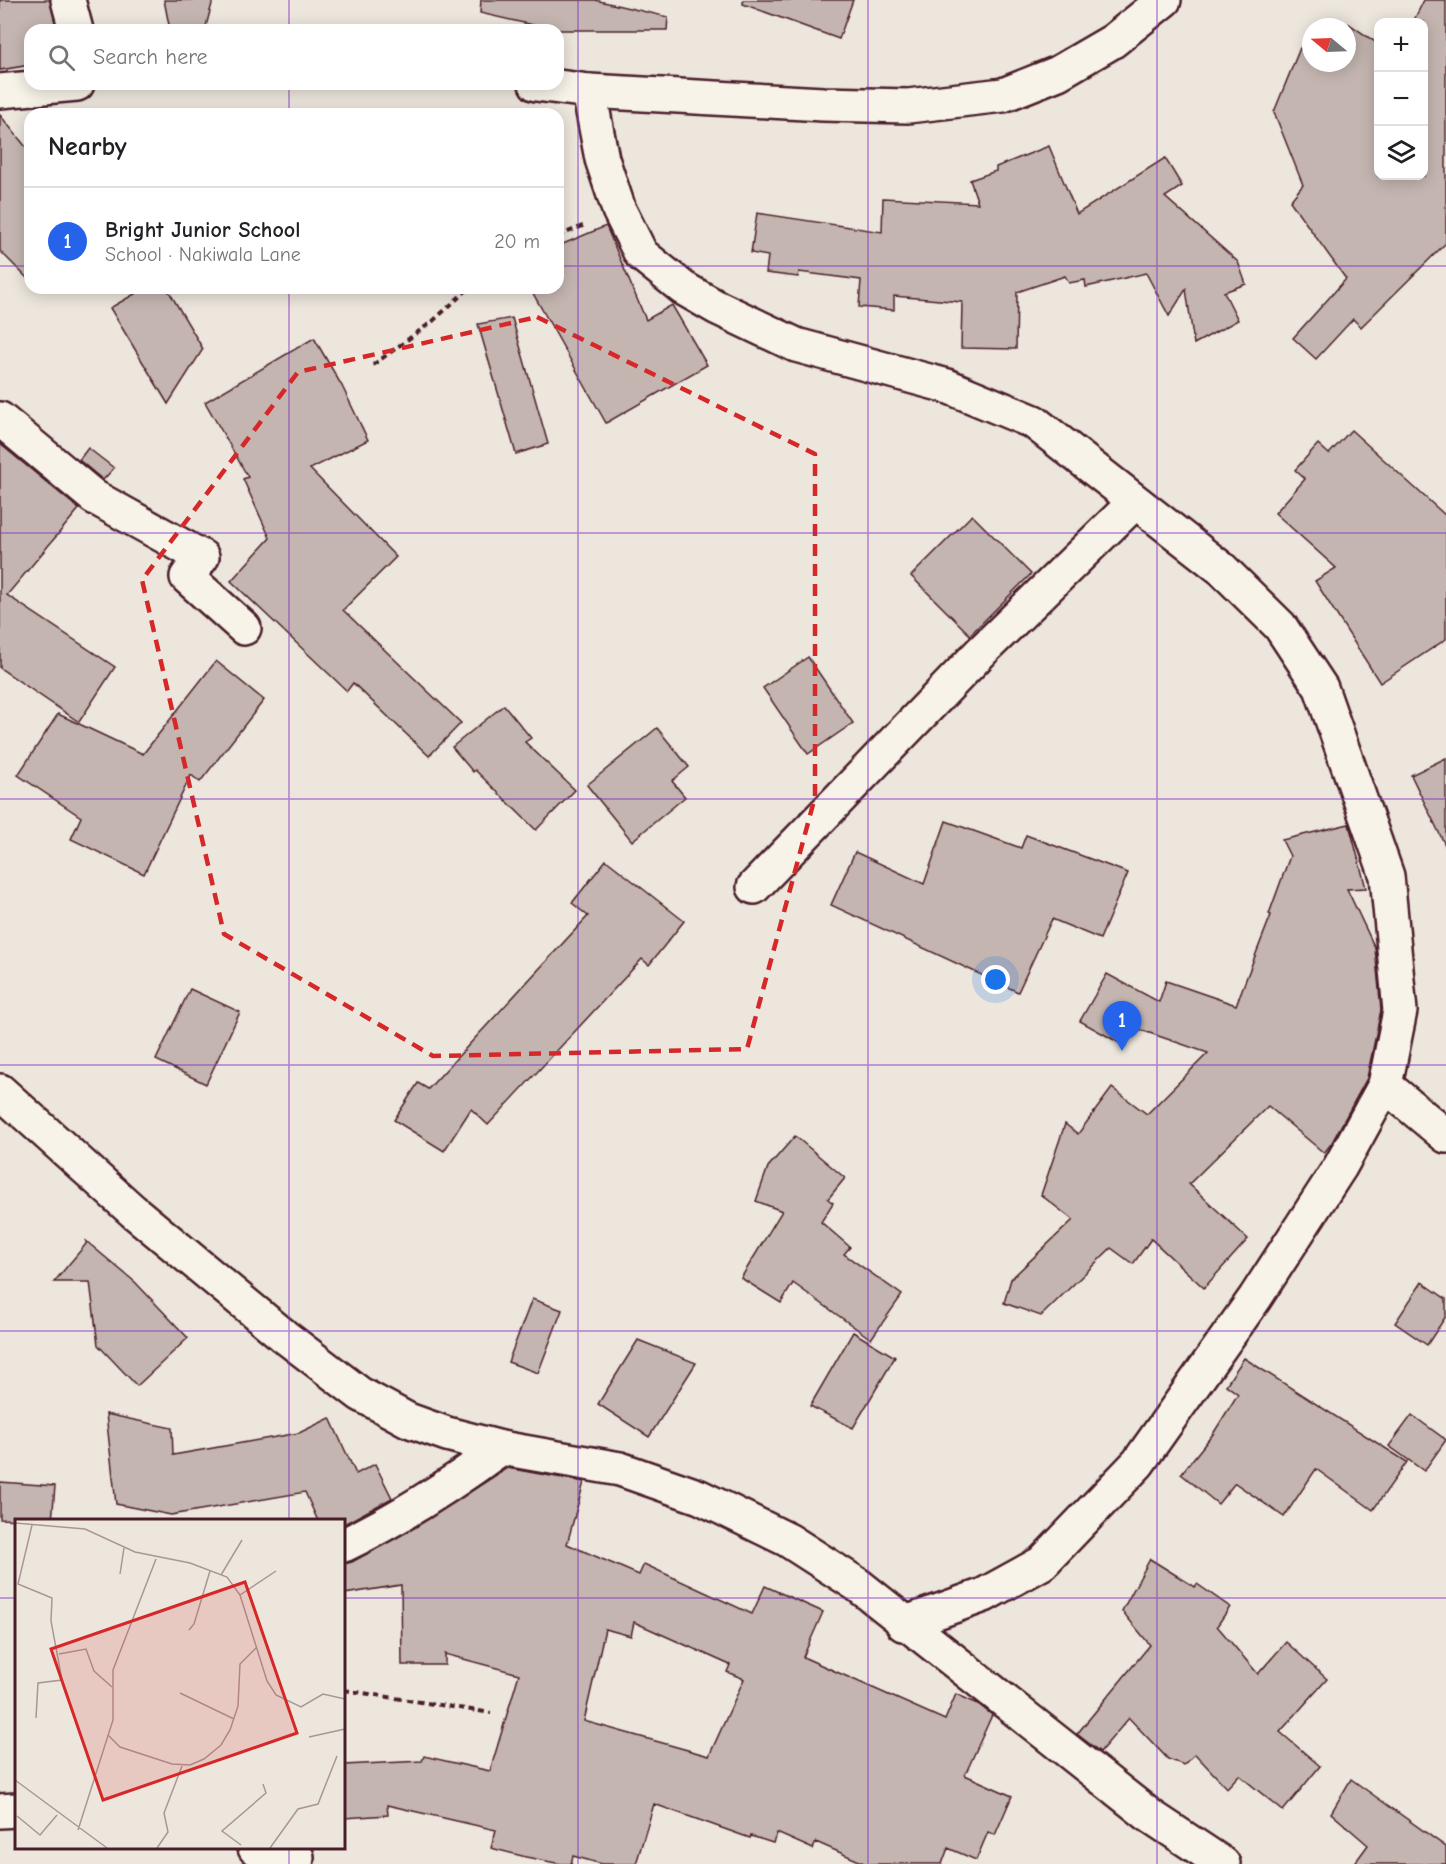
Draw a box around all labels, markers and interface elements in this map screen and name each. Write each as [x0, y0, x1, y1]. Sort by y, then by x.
north arrow [1302, 18, 1356, 72]
map controls [1374, 18, 1428, 180]
button: + [1374, 18, 1428, 72]
search box [24, 24, 564, 90]
icon: search [45, 41, 78, 74]
text: Search here [93, 44, 208, 70]
button: − [1374, 72, 1428, 126]
button: layers [1374, 126, 1428, 180]
text: Nearby [48, 132, 127, 162]
text: Bright Junior School [105, 217, 300, 243]
text: 1 [64, 230, 71, 253]
text: 20 m [494, 230, 540, 253]
text: School · Nakiwala Lane [105, 243, 301, 266]
your location [981, 965, 1010, 994]
pin: 1 [1102, 1002, 1142, 1051]
inset map [15, 1519, 345, 1849]

